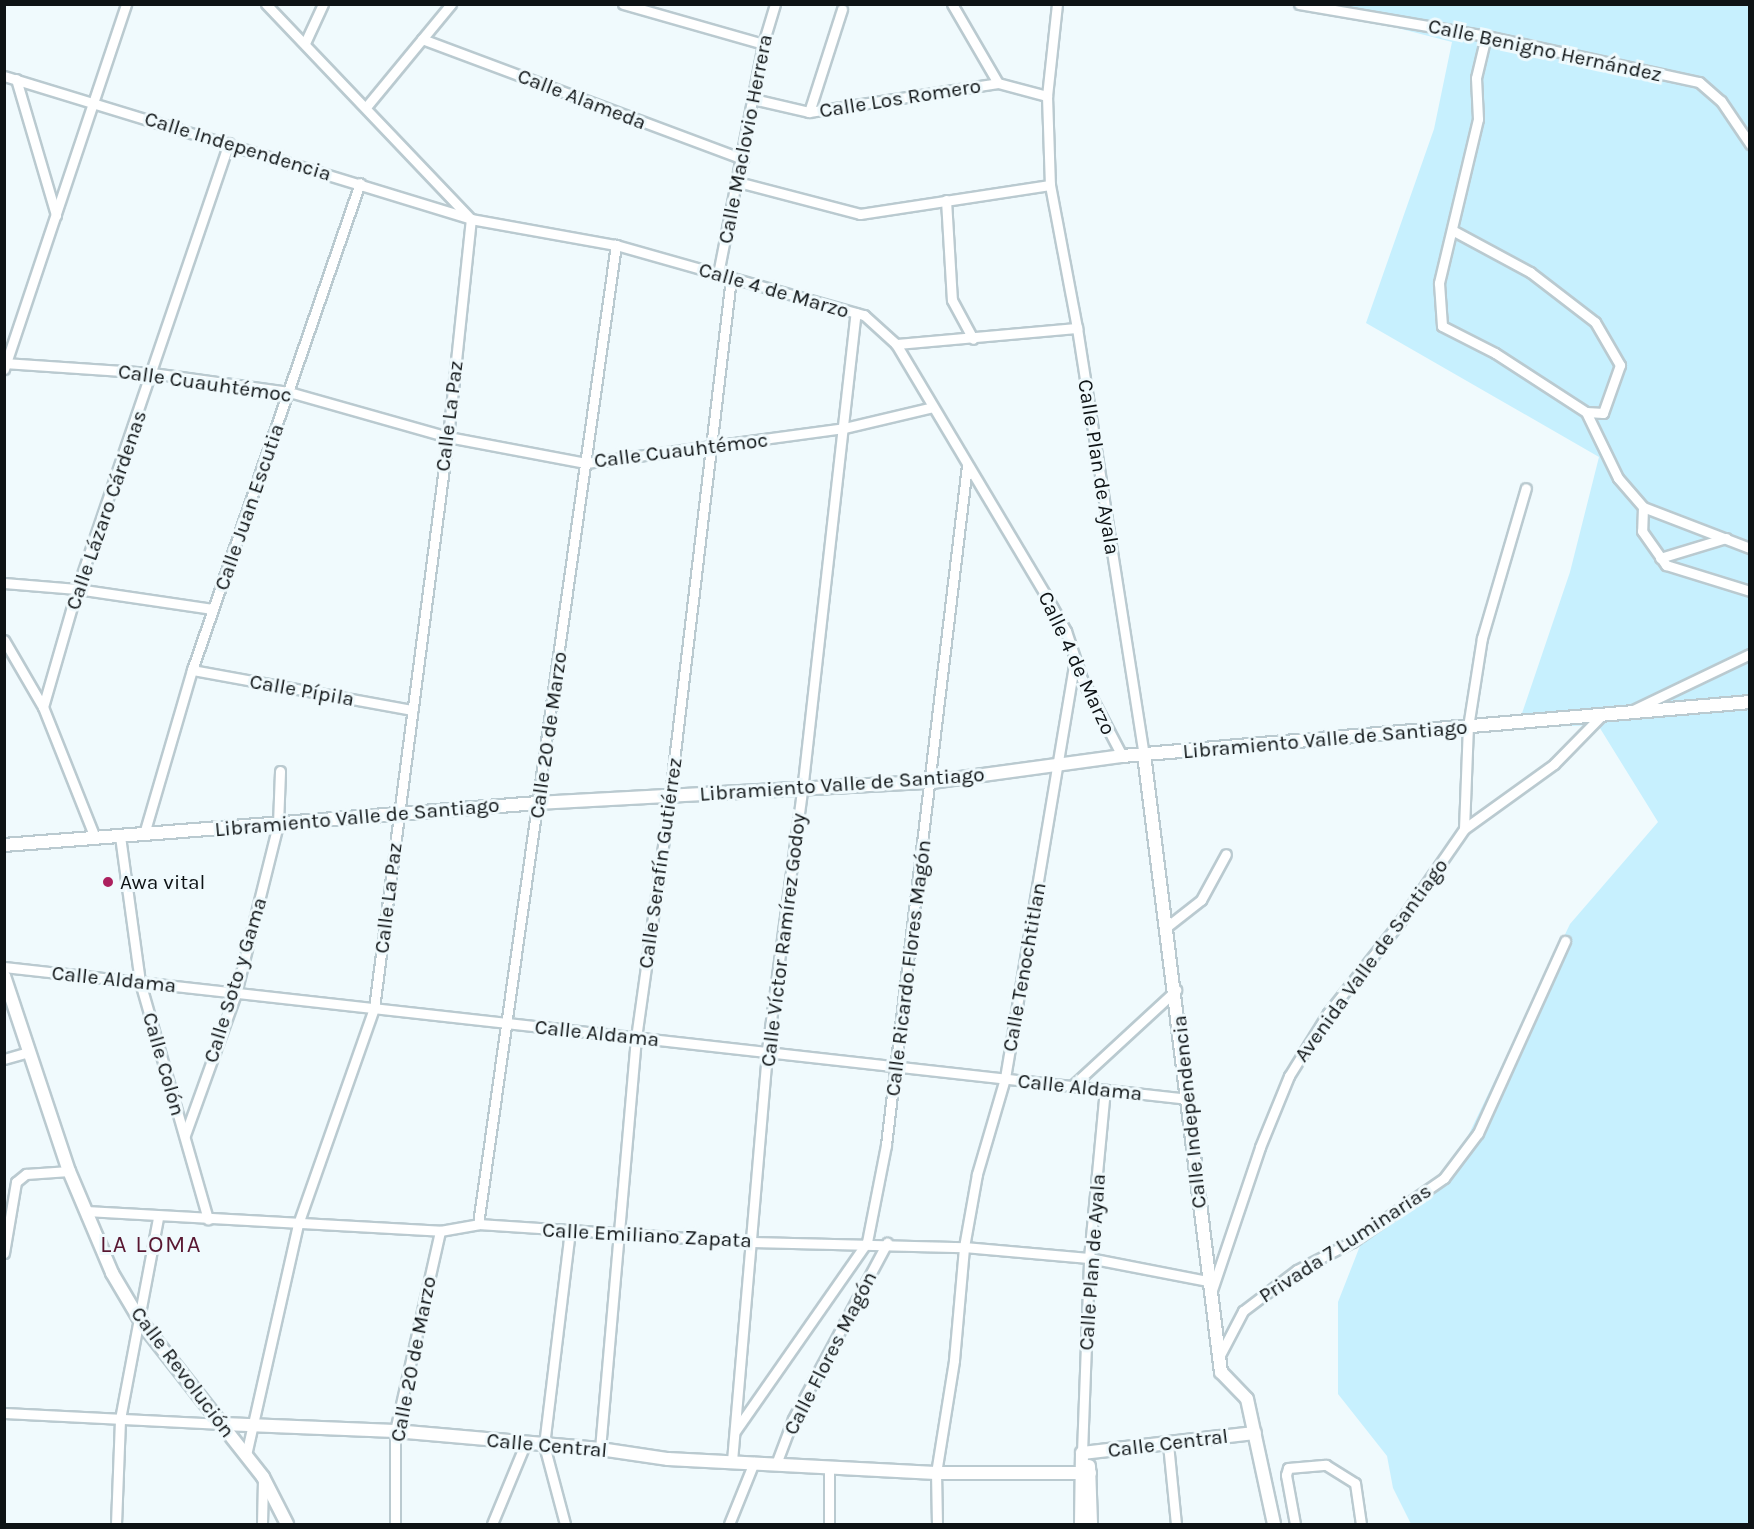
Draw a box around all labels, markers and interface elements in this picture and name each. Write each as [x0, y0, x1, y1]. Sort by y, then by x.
street label: Calle Benigno Hernández [1426, 13, 1664, 87]
street label: Calle Maclovio Herrera [712, 32, 778, 246]
street label: Calle Alameda [514, 63, 650, 135]
street label: Calle Los Romero [817, 73, 983, 123]
street label: Calle Independencia [142, 106, 334, 186]
street label: Calle 4 de Marzo [696, 256, 852, 324]
street label: Calle Cuauhtémoc [117, 358, 293, 408]
street label: Calle La Paz [430, 359, 468, 473]
street label: Calle Plan de Ayala [1073, 378, 1125, 556]
street label: Calle Lázaro Cárdenas [60, 407, 152, 613]
street label: Calle Juan Escutia [209, 420, 289, 594]
street label: Calle Cuauhtémoc [593, 427, 769, 473]
street label: Calle 4 de Marzo [1033, 587, 1121, 739]
street label: Calle 20 de Marzo [524, 650, 572, 820]
street label: Calle Pípila [248, 668, 356, 712]
street label: Libramiento Valle de Santiago [1182, 714, 1468, 764]
street label: Calle Serafín Gutiérrez [633, 756, 687, 970]
street label: Libramiento Valle de Santiago [699, 761, 985, 807]
street label: Libramiento Valle de Santiago [214, 792, 500, 842]
street label: Calle Víctor Ramírez Godoy [755, 812, 811, 1068]
street label: Calle Ricardo Flores Magón [880, 838, 936, 1098]
street label: Calle La Paz [369, 841, 407, 955]
street label: Avenida Valle de Santiago [1289, 853, 1453, 1067]
place label: Awa vital [120, 869, 205, 895]
marker: Awa vital [101, 875, 115, 889]
street label: Calle Tenochtitlan [997, 880, 1051, 1054]
street label: Calle Soto y Gama [198, 894, 272, 1066]
street label: Calle Aldama [50, 960, 178, 998]
street label: Calle Colón [137, 1009, 191, 1119]
street label: Calle Aldama [533, 1014, 661, 1052]
street label: Calle Independencia [1166, 1014, 1212, 1210]
street label: Calle Aldama [1016, 1068, 1144, 1106]
street label: Calle Plan de Ayala [1073, 1173, 1111, 1351]
street label: Privada 7 Luminarias [1254, 1178, 1436, 1308]
street label: Calle Emiliano Zapata [542, 1217, 752, 1253]
district label: LA LOMA [100, 1231, 202, 1259]
street label: Calle Flores Magón [778, 1267, 882, 1439]
street label: Calle 20 de Marzo [385, 1274, 441, 1444]
street label: Calle Revolución [126, 1302, 240, 1442]
street label: Calle Central [1106, 1423, 1230, 1463]
street label: Calle Central [486, 1427, 608, 1463]

